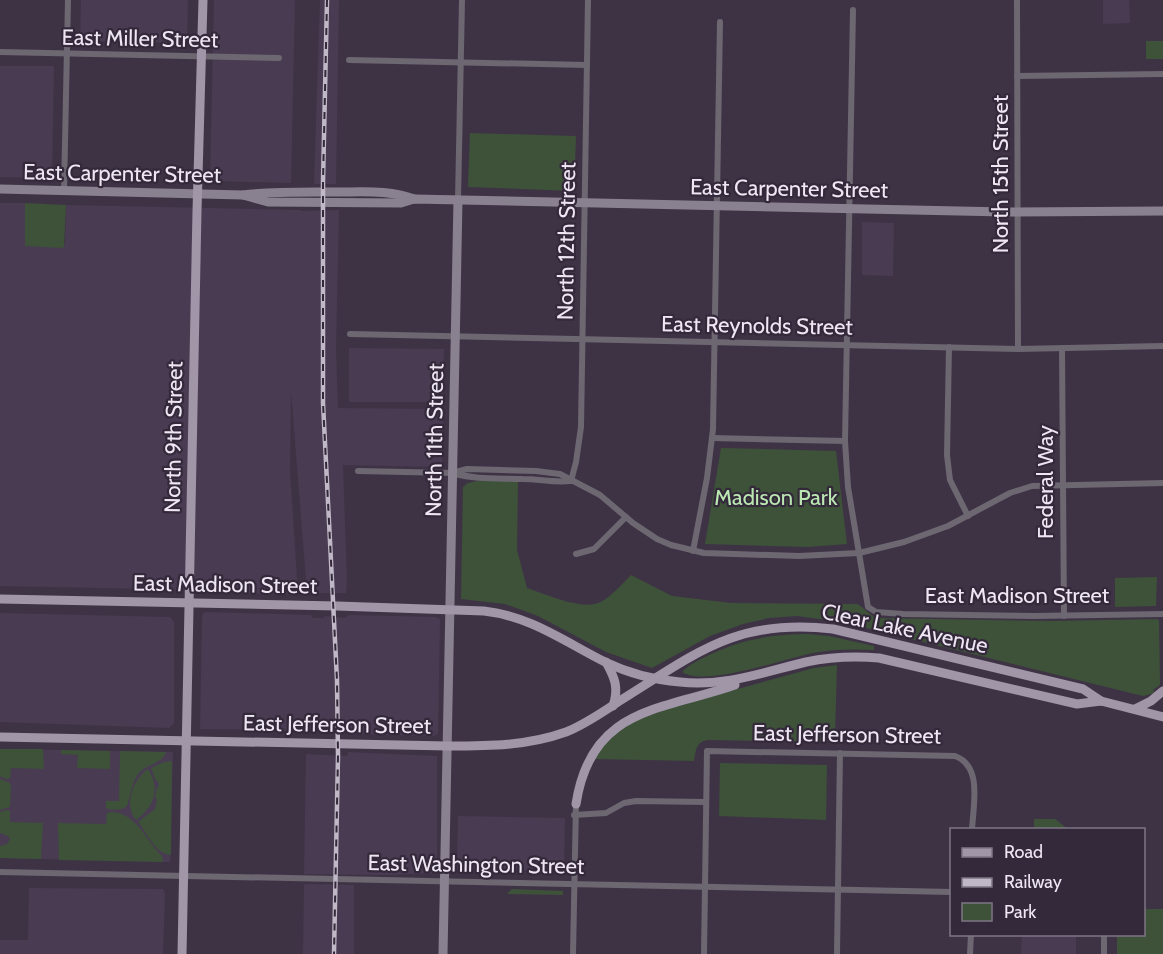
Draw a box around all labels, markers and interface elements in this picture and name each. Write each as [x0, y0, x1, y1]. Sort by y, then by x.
street label: East Miller Street [62, 24, 219, 53]
street label: North 15th Street [987, 94, 1014, 253]
street label: East Carpenter Street [23, 158, 222, 189]
street label: North 12th Street [552, 161, 581, 320]
street label: East Carpenter Street [690, 173, 889, 204]
street label: East Reynolds Street [661, 310, 854, 341]
street label: North 9th Street [159, 360, 188, 513]
street label: North 11th Street [420, 362, 449, 517]
street label: Federal Way [1032, 425, 1059, 539]
park label: Madison Park [714, 484, 838, 511]
street label: East Madison Street [133, 569, 318, 600]
street label: East Madison Street [925, 582, 1110, 609]
street label: Clear Lake Avenue [819, 598, 991, 659]
street label: East Jefferson Street [243, 709, 432, 740]
street label: East Jefferson Street [753, 719, 942, 750]
legend [950, 828, 1145, 936]
text: Road [1004, 841, 1043, 863]
street label: East Washington Street [367, 849, 585, 880]
text: Railway [1004, 871, 1062, 893]
text: Park [1004, 901, 1037, 923]

